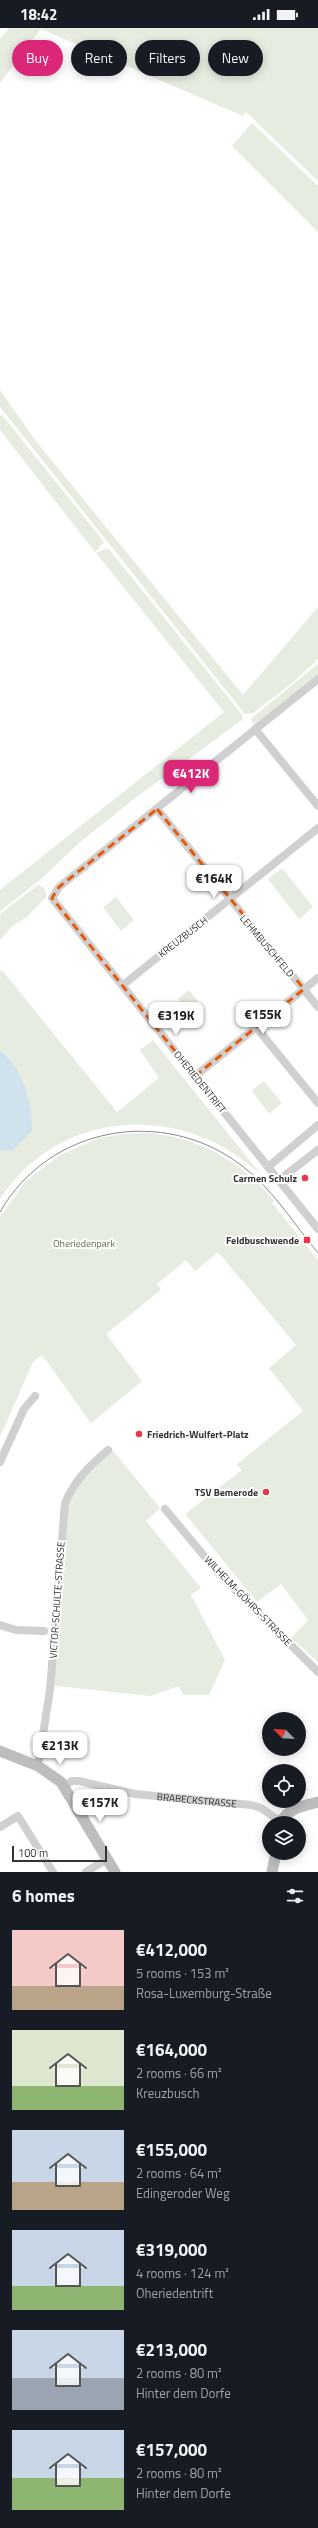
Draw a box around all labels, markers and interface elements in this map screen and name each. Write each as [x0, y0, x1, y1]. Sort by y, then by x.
text: 18:42 [20, 3, 57, 26]
chip: Buy [12, 40, 63, 76]
chip: Rent [71, 40, 127, 76]
chip: Filters [135, 40, 200, 76]
chip: New [208, 40, 263, 76]
pin: €412K [163, 760, 219, 794]
text: €412K [173, 763, 209, 783]
pin: €164K [186, 865, 242, 899]
text: €164K [196, 868, 232, 888]
street label: LEHMBUSCHFELD [236, 911, 298, 981]
street label: KREUZBUSCH [155, 913, 211, 961]
pin: €155K [235, 1001, 291, 1035]
pin: €319K [148, 1002, 204, 1036]
text: €155K [245, 1004, 281, 1024]
text: €319K [158, 1005, 194, 1025]
street label: OHERIEDENTRIFT [170, 1048, 230, 1117]
place label: Carmen Schulz [233, 1171, 297, 1186]
marker: Carmen Schulz [300, 1173, 310, 1183]
place label: Feldbuschwende [226, 1233, 299, 1248]
marker: Feldbuschwende [302, 1235, 312, 1245]
park label: Oheriedenpark [53, 1236, 115, 1251]
place label: Friedrich-Wulfert-Platz [147, 1427, 249, 1442]
marker: Friedrich-Wulfert-Platz [134, 1429, 144, 1439]
place label: TSV Bemerode [195, 1485, 258, 1500]
marker: TSV Bemerode [261, 1487, 271, 1497]
street label: VICTOR-SCHULTE-STRASSE [45, 1541, 69, 1659]
street label: WILHELM-GÖHRS-STRASSE [201, 1553, 295, 1650]
north arrow [262, 1712, 306, 1756]
map controls [262, 1712, 306, 1860]
pin: €213K [32, 1732, 88, 1766]
text: €213K [42, 1735, 78, 1755]
button: locate [262, 1764, 306, 1808]
pin: €157K [72, 1789, 128, 1823]
street label: BRABECKSTRASSE [156, 1789, 238, 1811]
text: €157K [82, 1792, 118, 1812]
button: layers [262, 1816, 306, 1860]
scale bar [12, 1844, 107, 1863]
text: 100 m [18, 1845, 48, 1861]
text: 6 homes [12, 1883, 75, 1909]
icon: filters [284, 1885, 306, 1907]
text: €412,000 [136, 1937, 207, 1963]
icon: home [44, 1946, 92, 1994]
text: 5 rooms · 153 m² [136, 1963, 229, 1983]
text: Rosa-Luxemburg-Straße [136, 1983, 272, 2003]
text: €164,000 [136, 2037, 207, 2063]
icon: home [44, 2046, 92, 2094]
text: 2 rooms · 66 m² [136, 2063, 222, 2083]
text: Kreuzbusch [136, 2083, 200, 2103]
text: €155,000 [136, 2137, 207, 2163]
icon: home [44, 2146, 92, 2194]
text: 2 rooms · 64 m² [136, 2163, 222, 2183]
text: Edingeroder Weg [136, 2183, 230, 2203]
text: €319,000 [136, 2237, 207, 2263]
icon: home [44, 2246, 92, 2294]
text: 4 rooms · 124 m² [136, 2263, 229, 2283]
text: Oheriedentrift [136, 2283, 213, 2303]
text: €213,000 [136, 2337, 207, 2363]
icon: home [44, 2346, 92, 2394]
text: 2 rooms · 80 m² [136, 2363, 222, 2383]
text: Hinter dem Dorfe [136, 2383, 231, 2403]
text: €157,000 [136, 2437, 207, 2463]
icon: home [44, 2446, 92, 2494]
text: 2 rooms · 80 m² [136, 2463, 222, 2483]
text: Hinter dem Dorfe [136, 2483, 231, 2503]

